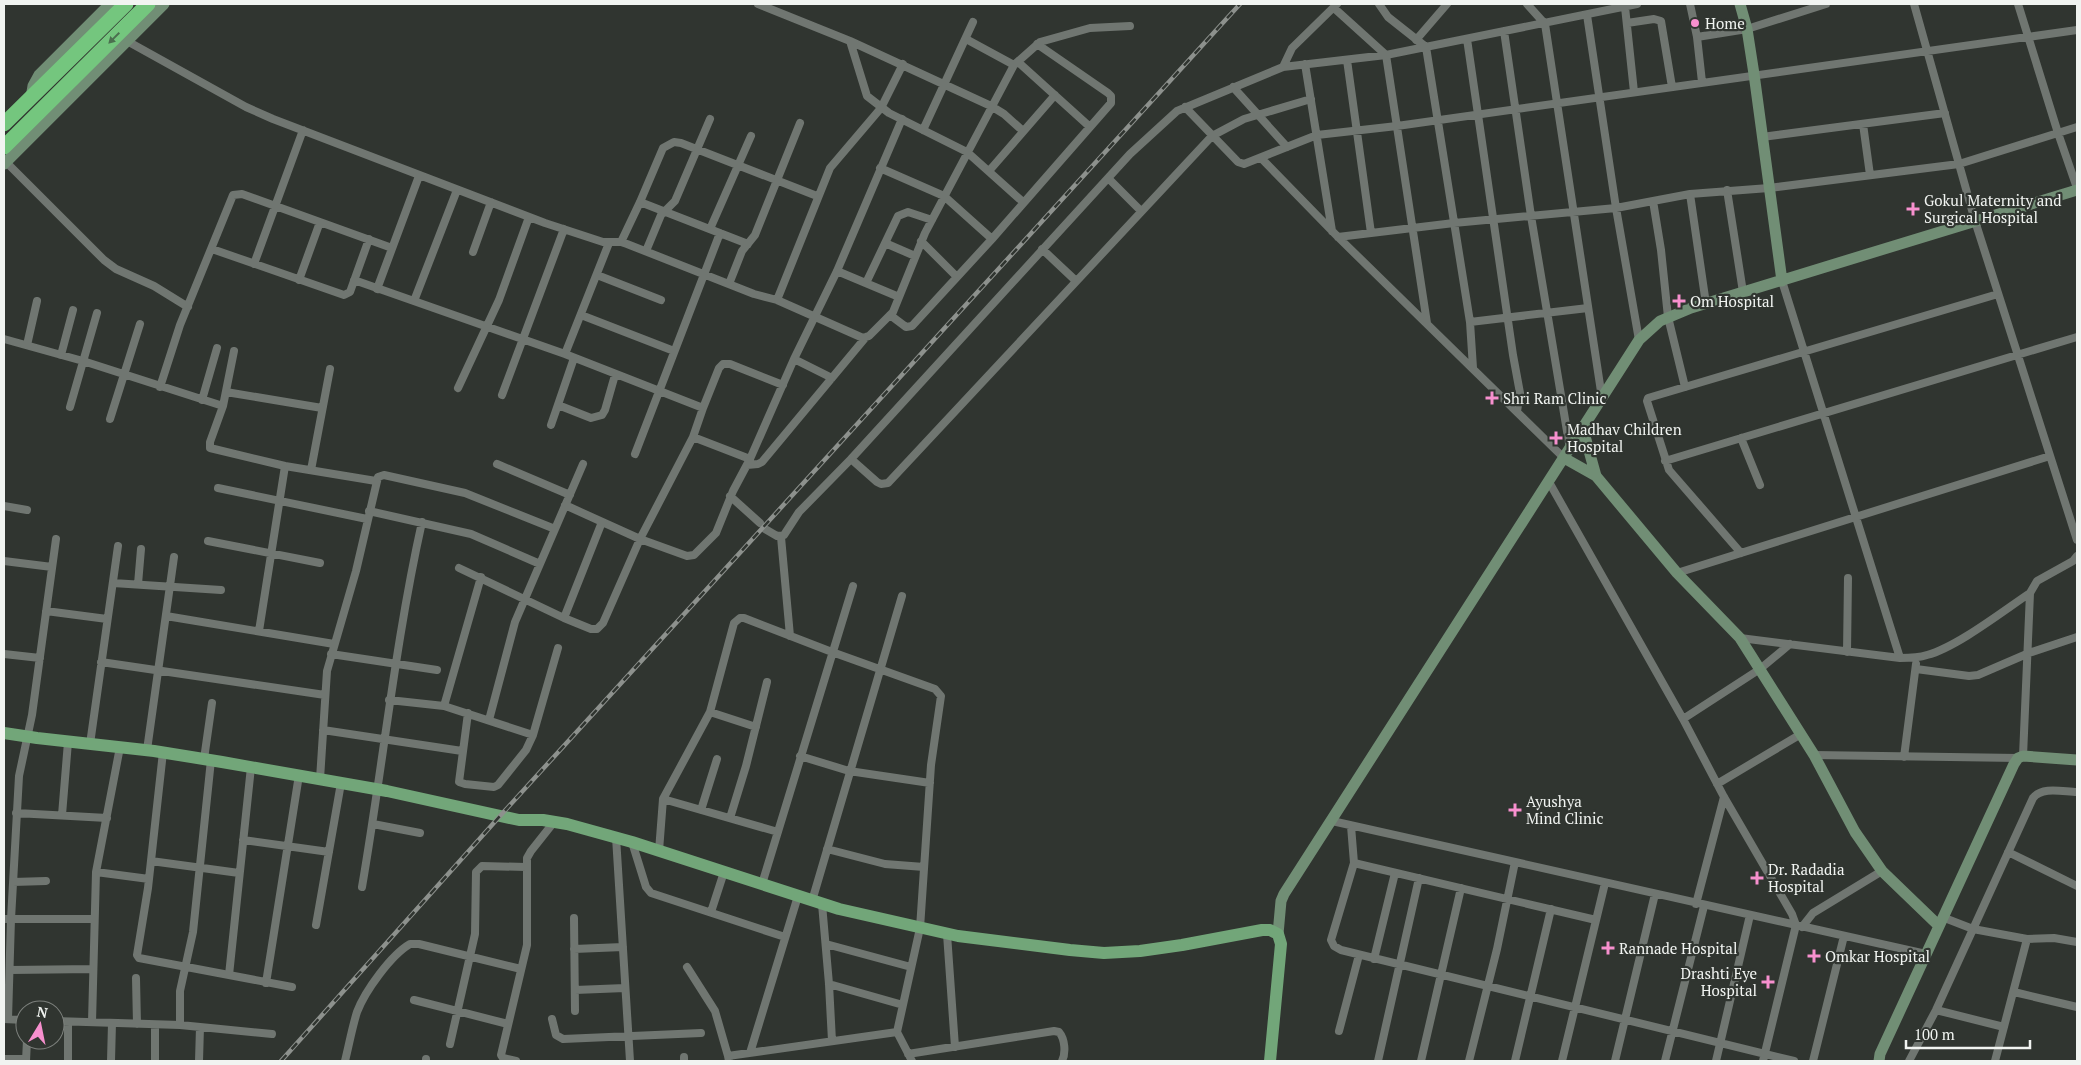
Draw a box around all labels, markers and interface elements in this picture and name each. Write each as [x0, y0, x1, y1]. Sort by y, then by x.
place label: Home [1705, 13, 1745, 33]
marker: Home [1689, 17, 1701, 29]
one-way arrow [108, 32, 120, 44]
place label: Gokul Maternity and Surgical Hospital [1924, 190, 2062, 227]
marker: Gokul Maternity and Surgical Hospital [1906, 202, 1920, 216]
place label: Om Hospital [1690, 291, 1774, 311]
marker: Om Hospital [1672, 294, 1686, 308]
place label: Shri Ram Clinic [1503, 388, 1607, 408]
marker: Shri Ram Clinic [1485, 391, 1499, 405]
place label: Madhav Children Hospital [1567, 419, 1682, 456]
marker: Madhav Children Hospital [1549, 431, 1563, 445]
place label: Ayushya Mind Clinic [1526, 791, 1604, 828]
marker: Ayushya Mind Clinic [1508, 803, 1522, 817]
place label: Dr. Radadia Hospital [1768, 859, 1845, 896]
marker: Dr. Radadia Hospital [1750, 871, 1764, 885]
place label: Rannade Hospital [1619, 938, 1737, 958]
marker: Rannade Hospital [1601, 941, 1615, 955]
place label: Omkar Hospital [1825, 946, 1930, 966]
marker: Omkar Hospital [1807, 949, 1821, 963]
place label: Drashti Eye Hospital [1680, 963, 1757, 1000]
marker: Drashti Eye Hospital [1761, 975, 1775, 989]
north arrow [15, 1000, 65, 1050]
text: N [35, 1001, 50, 1022]
scale bar [1906, 1018, 2030, 1050]
text: 100 m [1914, 1024, 1955, 1044]

